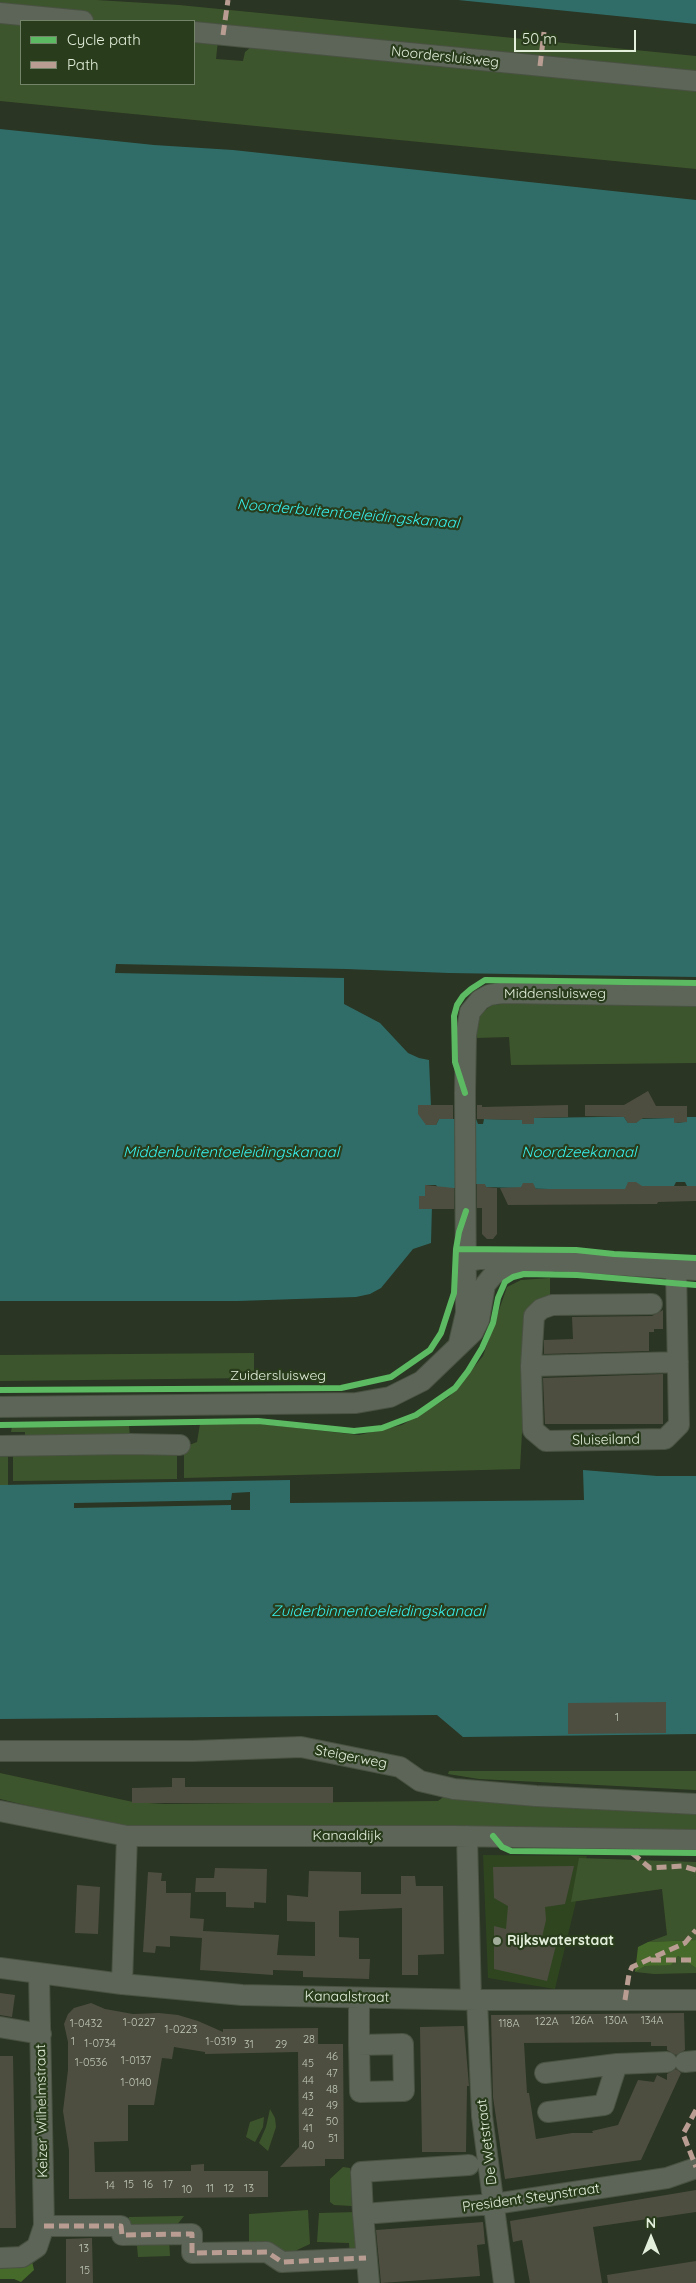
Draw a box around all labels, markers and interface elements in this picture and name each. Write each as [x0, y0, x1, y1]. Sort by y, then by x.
legend [20, 20, 195, 85]
scale bar [516, 20, 638, 52]
text: 50 m [522, 29, 557, 48]
text: Cycle path [67, 30, 141, 49]
street label: Noordersluisweg [390, 43, 500, 71]
text: Path [67, 55, 99, 74]
water label: Noorderbuitentoeleidingskanaal [236, 495, 460, 533]
street label: Middensluisweg [504, 986, 606, 1002]
water label: Middenbuitentoeleidingskanaal [123, 1143, 339, 1161]
water label: Noordzeekanaal [521, 1143, 637, 1161]
street label: Zuidersluisweg [230, 1368, 326, 1384]
street label: Sluiseiland [572, 1431, 640, 1449]
water label: Zuiderbinnentoeleidingskanaal [271, 1602, 485, 1620]
house number: 1 [615, 1711, 619, 1725]
street label: Steigerweg [314, 1742, 388, 1772]
street label: Kanaaldijk [313, 1828, 381, 1844]
place label: Rijkswaterstaat [507, 1933, 614, 1949]
marker: Rijkswaterstaat [491, 1935, 503, 1947]
street label: Kanaalstraat [304, 1988, 390, 2006]
house number: 126A [570, 2014, 594, 2028]
house number: 130A [604, 2014, 628, 2028]
house number: 134A [641, 2014, 663, 2028]
house number: 122A [535, 2015, 559, 2029]
house number: 1-0227 [123, 2016, 155, 2030]
house number: 1-0432 [70, 2017, 102, 2031]
house number: 118A [498, 2017, 520, 2031]
house number: 1-0223 [165, 2023, 197, 2037]
house number: 28 [303, 2033, 315, 2047]
house number: 1 [71, 2035, 75, 2049]
house number: 1-0319 [206, 2035, 236, 2049]
house number: 1-0734 [84, 2037, 116, 2051]
house number: 31 [244, 2038, 254, 2052]
house number: 29 [275, 2038, 287, 2052]
street label: Keizer Wilhelmstraat [32, 2044, 52, 2178]
house number: 46 [326, 2050, 338, 2064]
house number: 1-0137 [121, 2054, 151, 2068]
house number: 1-0536 [75, 2056, 107, 2070]
house number: 45 [302, 2057, 314, 2071]
house number: 47 [326, 2067, 338, 2081]
house number: 44 [302, 2074, 314, 2088]
house number: 1-0140 [120, 2076, 152, 2090]
house number: 48 [326, 2083, 338, 2097]
house number: 43 [302, 2090, 314, 2104]
street label: De Wetstraat [473, 2098, 501, 2186]
house number: 49 [326, 2099, 338, 2113]
house number: 42 [302, 2106, 314, 2120]
house number: 50 [326, 2115, 338, 2129]
house number: 41 [303, 2122, 313, 2136]
house number: 51 [328, 2132, 338, 2146]
house number: 40 [302, 2139, 314, 2153]
house number: 15 [124, 2178, 134, 2192]
house number: 16 [143, 2178, 153, 2192]
house number: 17 [163, 2178, 173, 2192]
house number: 14 [105, 2179, 115, 2193]
street label: President Steynstraat [461, 2180, 601, 2216]
house number: 11 [206, 2182, 214, 2196]
house number: 12 [224, 2182, 234, 2196]
house number: 13 [244, 2182, 254, 2196]
house number: 10 [182, 2183, 192, 2197]
north arrow [626, 2213, 676, 2263]
text: N [646, 2214, 656, 2232]
house number: 13 [79, 2242, 89, 2256]
house number: 15 [80, 2264, 90, 2278]

